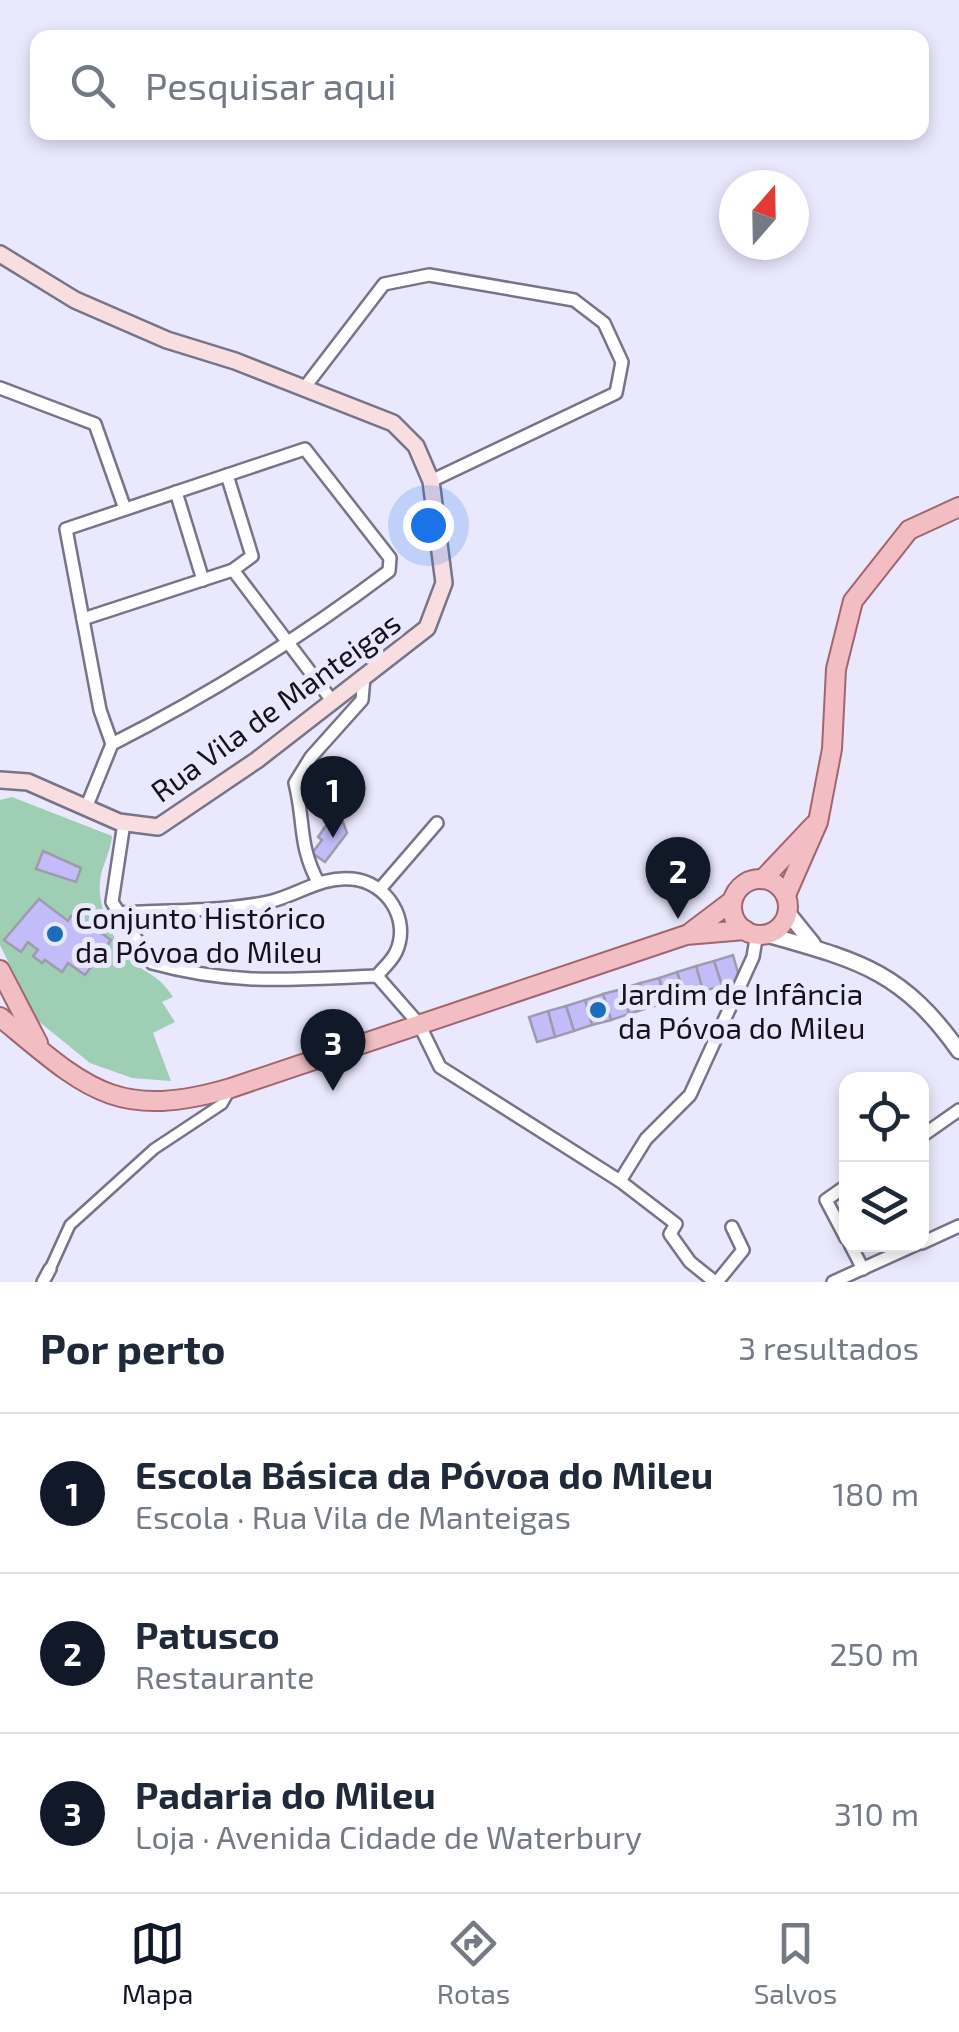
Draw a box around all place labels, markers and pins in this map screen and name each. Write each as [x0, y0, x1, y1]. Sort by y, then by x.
pin: 1 [300, 756, 366, 838]
pin: 2 [646, 836, 710, 919]
place label: Conjunto Histórico da Póvoa do Mileu [75, 899, 326, 969]
marker: Conjunto Histórico da Póvoa do Mileu [44, 923, 66, 945]
place label: Jardim de Infância da Póvoa do Mileu [618, 975, 865, 1045]
marker: Jardim de Infância da Póvoa do Mileu [587, 999, 609, 1021]
pin: 3 [300, 1008, 366, 1091]

